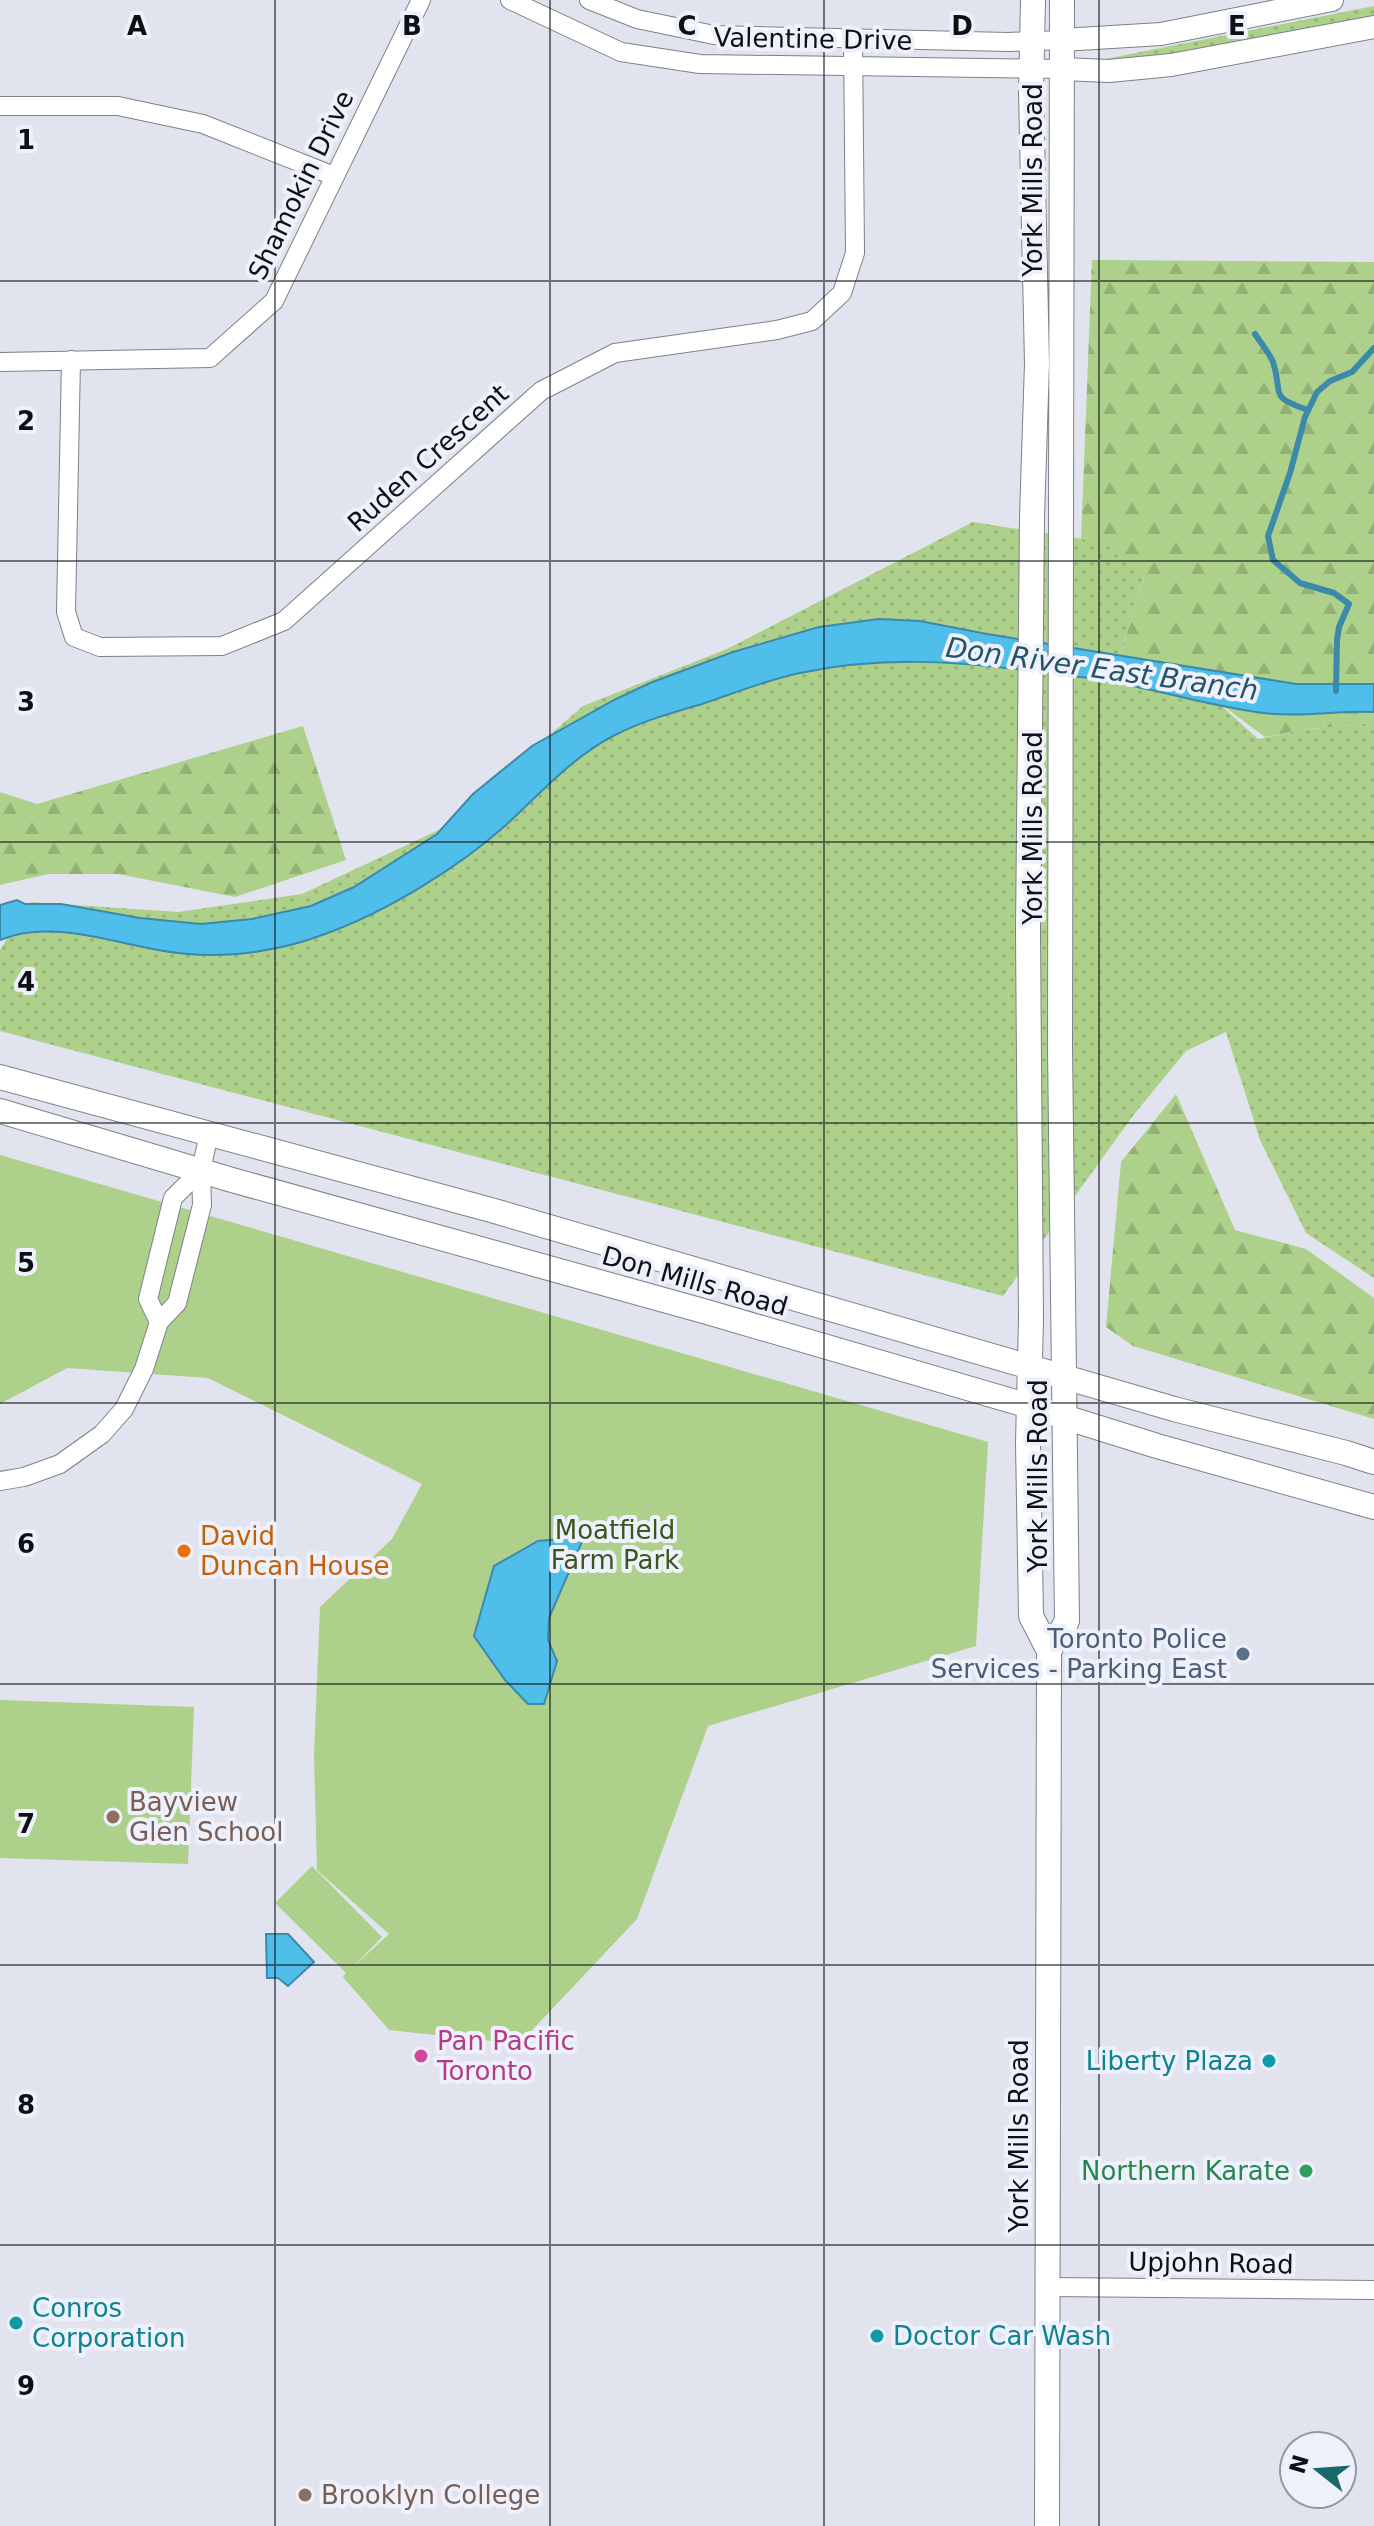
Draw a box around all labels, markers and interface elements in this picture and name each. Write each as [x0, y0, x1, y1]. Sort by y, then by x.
text: A [127, 11, 147, 41]
text: B [402, 11, 422, 41]
text: C [677, 11, 697, 41]
text: D [951, 11, 973, 41]
text: E [1228, 11, 1246, 41]
street label: Valentine Drive [713, 22, 913, 56]
street label: York Mills Road [1018, 83, 1048, 278]
street label: Shamokin Drive [242, 86, 360, 284]
text: 1 [17, 125, 35, 155]
street label: Ruden Crescent [342, 378, 514, 538]
text: 2 [17, 406, 35, 436]
water label: Don River East Branch [944, 631, 1260, 707]
text: 3 [17, 687, 35, 717]
street label: York Mills Road [1018, 731, 1048, 926]
text: 4 [17, 967, 35, 997]
street label: Don Mills Road [599, 1240, 791, 1322]
text: 5 [17, 1248, 35, 1278]
street label: York Mills Road [1023, 1379, 1053, 1574]
park label: Moatfield Farm Park [551, 1515, 679, 1575]
place label: David Duncan House [200, 1521, 389, 1581]
text: 6 [17, 1529, 35, 1559]
marker: David Duncan House [175, 1542, 193, 1560]
place label: Toronto Police Services - Parking East [931, 1624, 1227, 1684]
marker: Toronto Police Services - Parking East [1234, 1645, 1252, 1663]
place label: Bayview Glen School [129, 1787, 283, 1847]
marker: Bayview Glen School [104, 1808, 122, 1826]
text: 7 [17, 1809, 35, 1839]
place label: Pan Pacific Toronto [436, 2026, 575, 2086]
street label: York Mills Road [1004, 2039, 1034, 2234]
place label: Liberty Plaza [1086, 2046, 1253, 2076]
marker: Pan Pacific Toronto [412, 2047, 430, 2065]
marker: Liberty Plaza [1260, 2052, 1278, 2070]
text: 8 [17, 2090, 35, 2120]
place label: Northern Karate [1081, 2156, 1290, 2186]
marker: Northern Karate [1297, 2162, 1315, 2180]
street label: Upjohn Road [1128, 2247, 1294, 2279]
place label: Conros Corporation [32, 2293, 186, 2353]
marker: Conros Corporation [7, 2314, 25, 2332]
place label: Doctor Car Wash [893, 2321, 1111, 2351]
marker: Doctor Car Wash [868, 2327, 886, 2345]
text: 9 [17, 2371, 35, 2401]
north arrow [1278, 2430, 1358, 2510]
text: N [1285, 2452, 1314, 2477]
place label: Brooklyn College [321, 2480, 540, 2510]
marker: Brooklyn College [296, 2486, 314, 2504]

